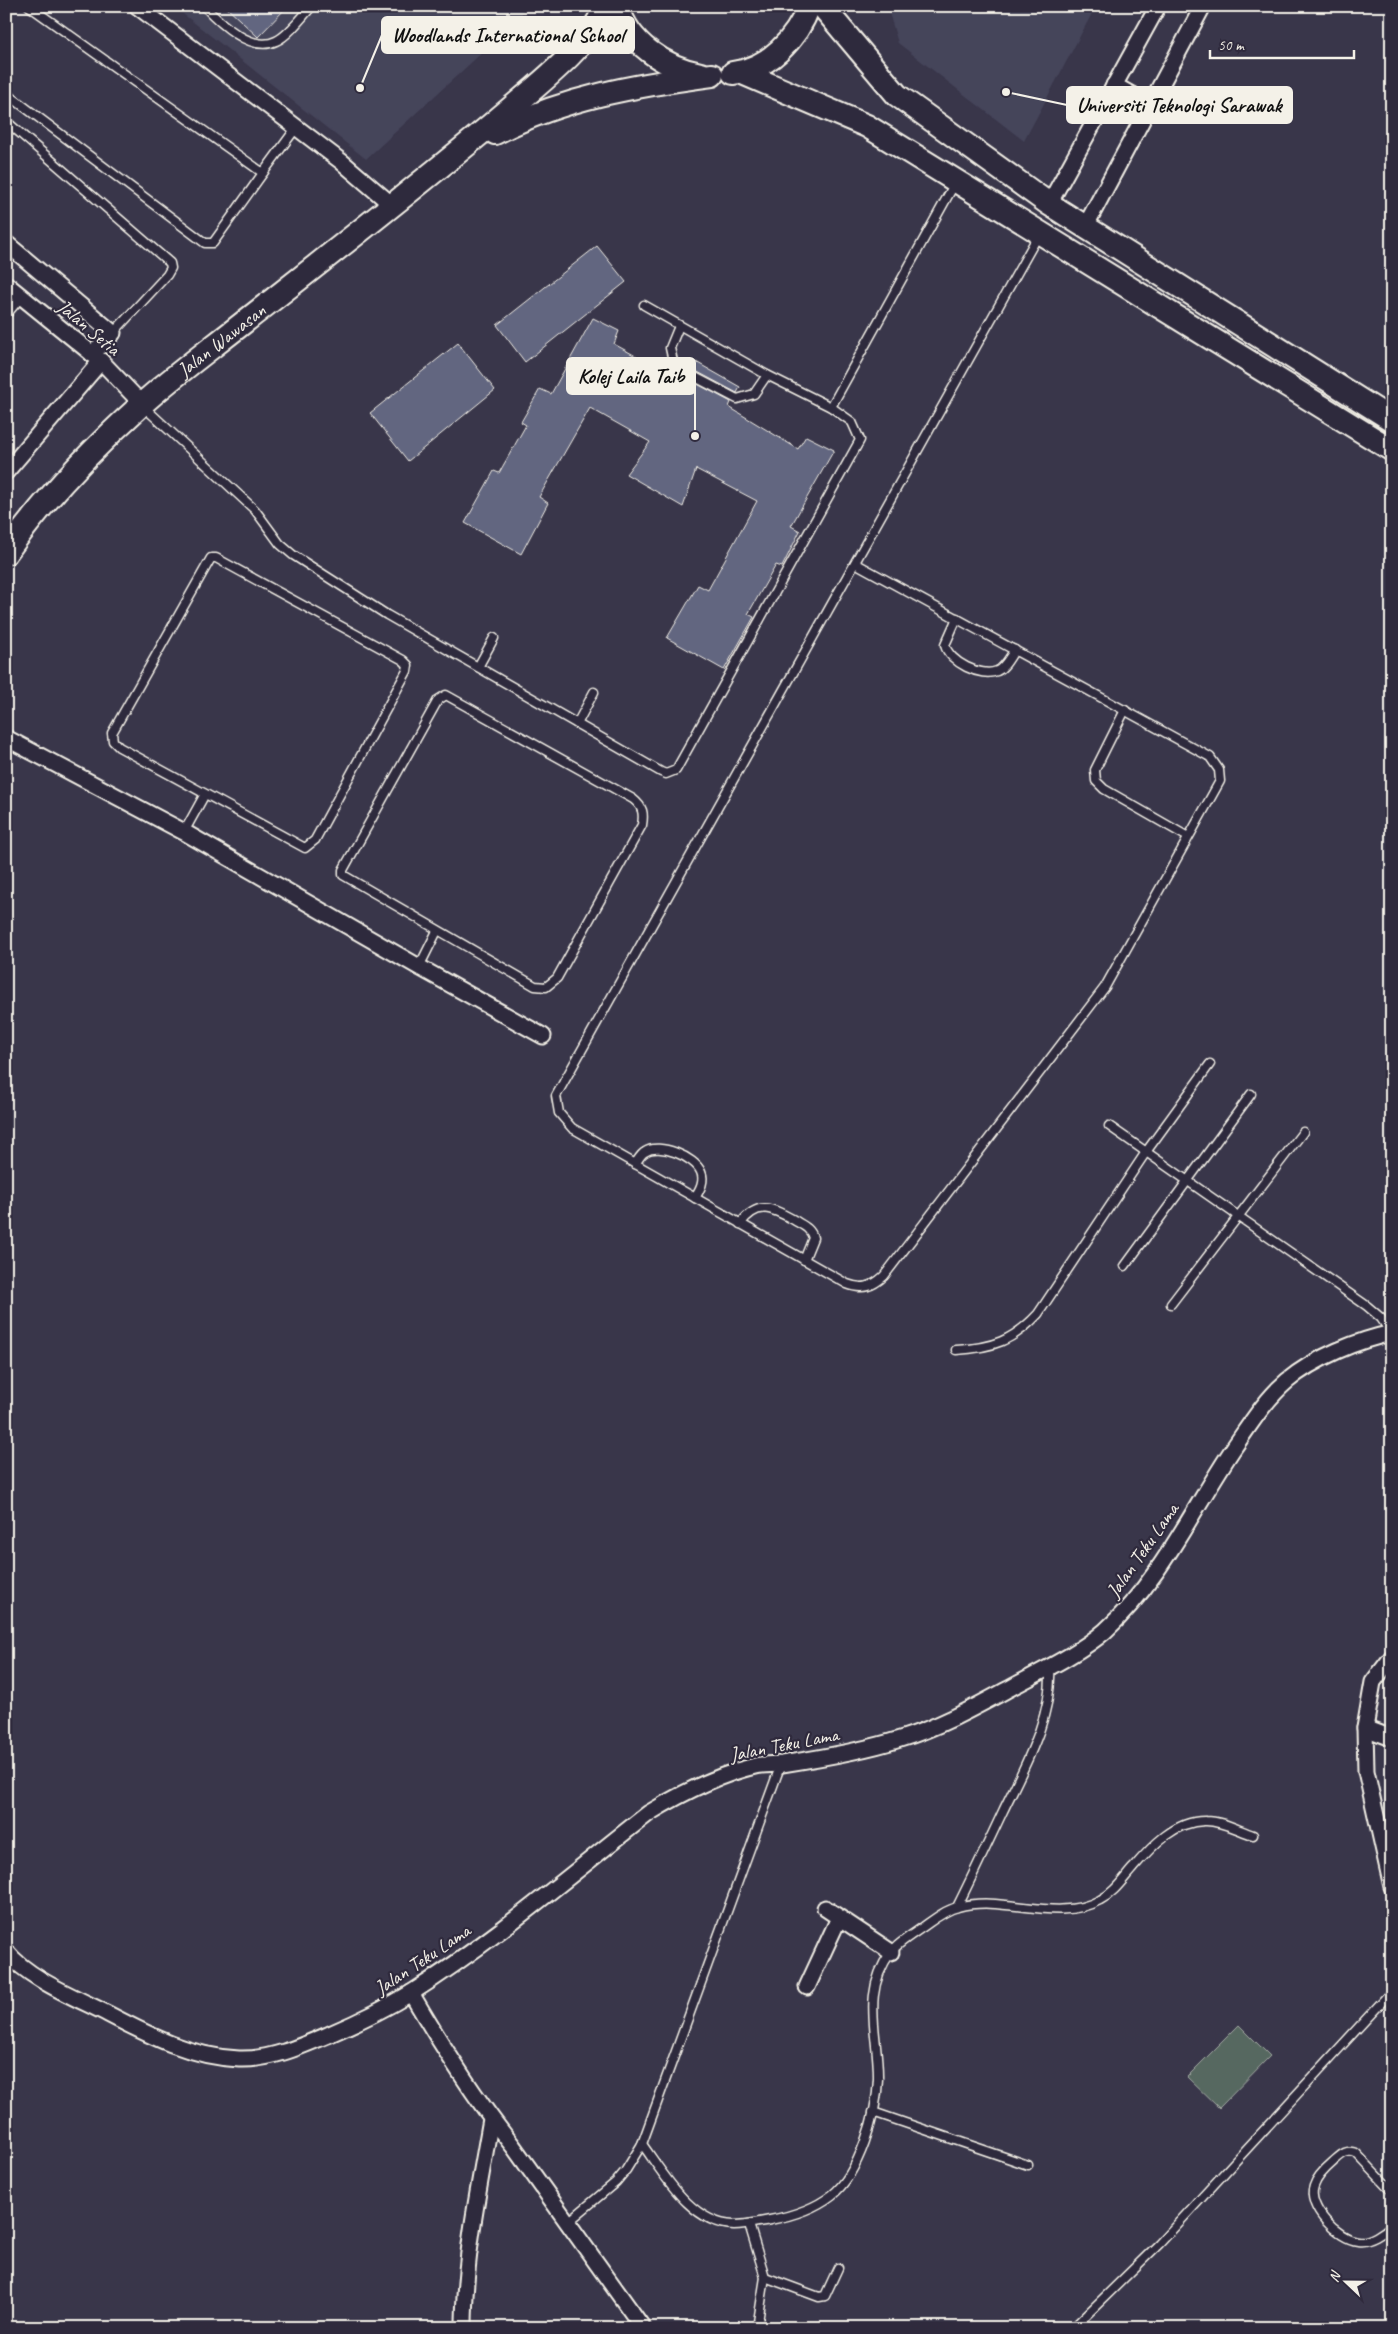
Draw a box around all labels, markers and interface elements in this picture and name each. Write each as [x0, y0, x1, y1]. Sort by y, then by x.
callout: Woodlands International School [382, 17, 634, 53]
text: Woodlands International School [392, 22, 628, 48]
scale bar [1210, 28, 1354, 60]
text: 50 m [1218, 36, 1245, 55]
callout: Universiti Teknologi Sarawak [1067, 87, 1292, 123]
text: Universiti Teknologi Sarawak [1076, 92, 1284, 118]
street label: Jalan Setia [51, 293, 127, 362]
street label: Jalan Wawasan [171, 297, 272, 383]
callout: Kolej Laila Taib [567, 358, 695, 394]
text: Kolej Laila Taib [578, 363, 686, 389]
street label: Jalan Teku Lama [1100, 1497, 1185, 1603]
street label: Jalan Teku Lama [727, 1721, 842, 1767]
street label: Jalan Teku Lama [369, 1917, 476, 2001]
north arrow [1320, 2256, 1370, 2306]
text: N [1325, 2268, 1345, 2285]

